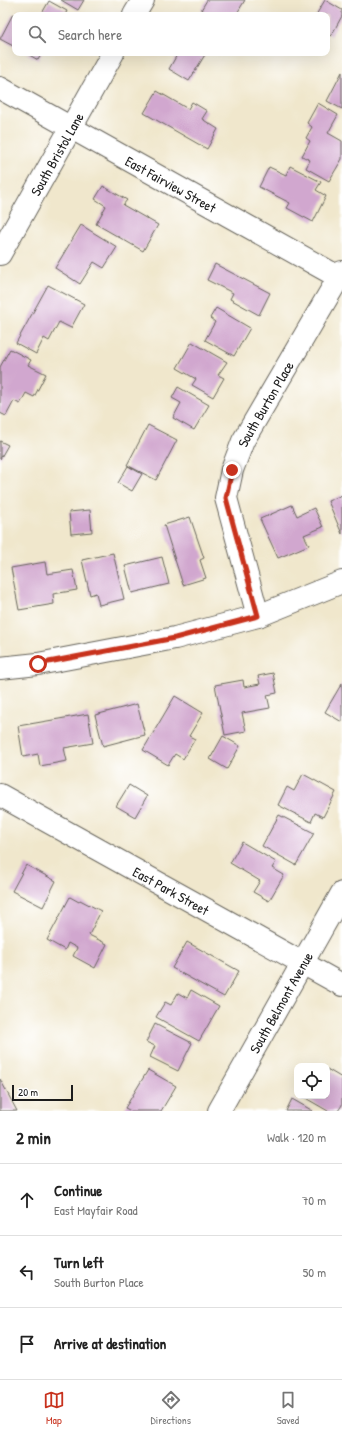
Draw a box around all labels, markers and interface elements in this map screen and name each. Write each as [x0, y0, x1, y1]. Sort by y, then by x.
search box [12, 12, 330, 56]
icon: search [26, 23, 48, 45]
text: Search here [58, 24, 122, 45]
street label: South Bristol Lane [25, 108, 88, 199]
street label: East Fairview Street [122, 151, 220, 217]
street label: South Burton Place [232, 357, 298, 449]
route end [223, 461, 241, 479]
route start [29, 655, 47, 673]
street label: East Park Street [130, 861, 213, 919]
street label: South Belmont Avenue [244, 948, 317, 1056]
map controls [294, 1063, 330, 1099]
button: locate [294, 1063, 330, 1099]
scale bar [12, 1083, 73, 1102]
text: 20 m [18, 1085, 38, 1099]
text: 2 min [16, 1126, 51, 1149]
text: Walk · 120 m [267, 1128, 326, 1146]
text: Continue [54, 1180, 102, 1201]
icon: ahead [16, 1189, 38, 1211]
text: 70 m [302, 1191, 326, 1209]
text: East Mayfair Road [54, 1201, 138, 1219]
text: Turn left [54, 1252, 104, 1273]
icon: left [16, 1261, 38, 1283]
text: 50 m [303, 1263, 326, 1281]
text: South Burton Place [54, 1273, 144, 1291]
icon: arrive [16, 1333, 38, 1355]
text: Arrive at destination [54, 1333, 166, 1354]
tab: Map [43, 1389, 65, 1427]
tab: Directions [151, 1389, 191, 1427]
tab: Saved [277, 1389, 299, 1427]

